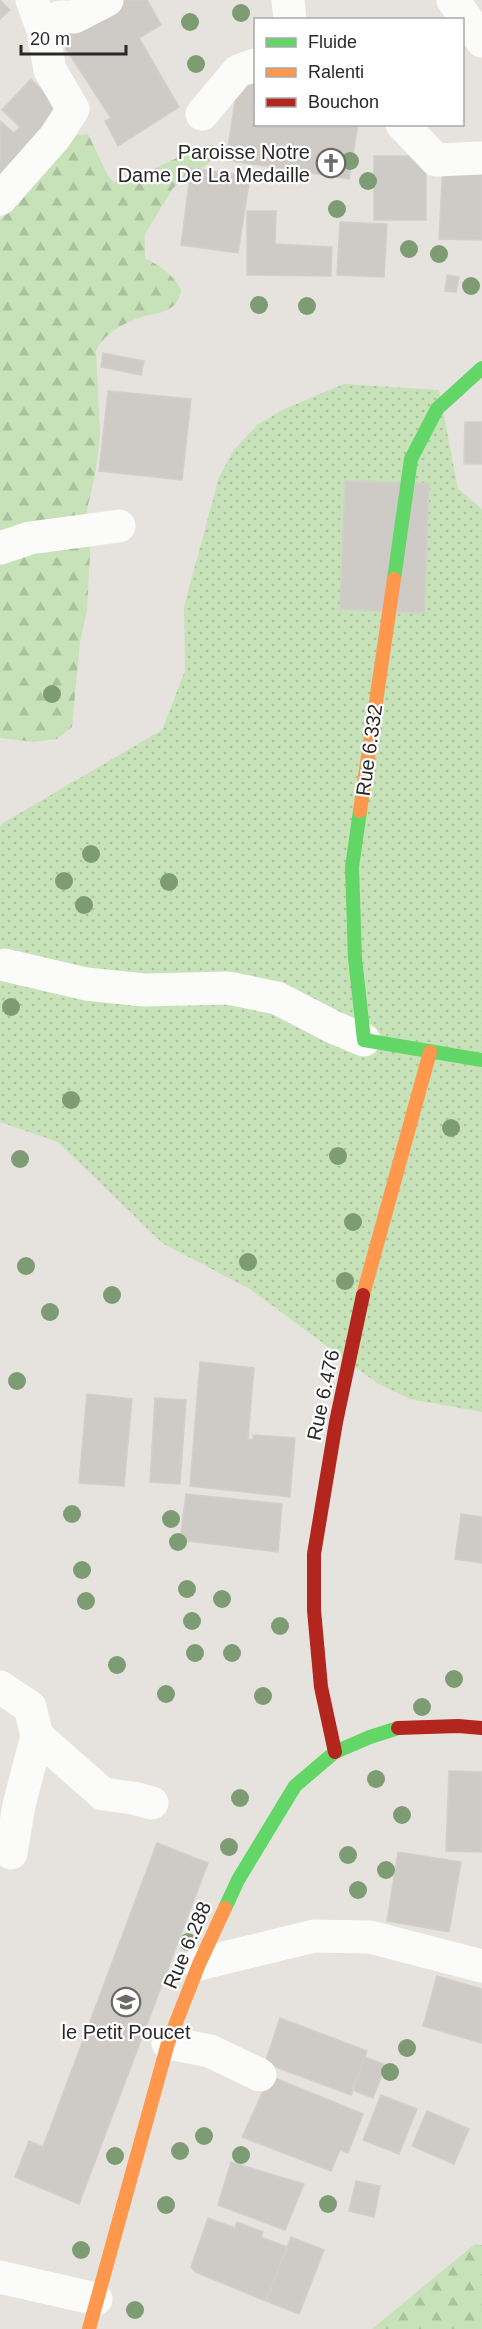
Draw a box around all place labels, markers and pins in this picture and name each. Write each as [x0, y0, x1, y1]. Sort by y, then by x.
place label: Paroisse Notre Dame De La Medaille [118, 141, 310, 186]
church icon: Paroisse Notre Dame De La Medaille [315, 147, 347, 179]
school or university icon: le Petit Poucet [110, 1986, 142, 2018]
place label: le Petit Poucet [62, 2021, 191, 2043]

